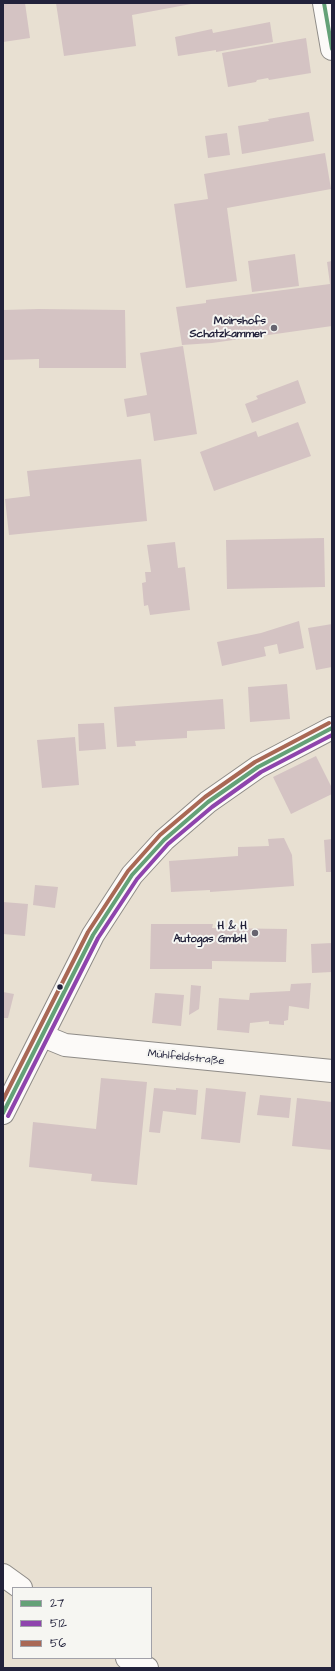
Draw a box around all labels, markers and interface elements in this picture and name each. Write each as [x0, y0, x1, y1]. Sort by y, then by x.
place label: Moirshofs Schatzkammer [190, 315, 266, 341]
marker: Moirshofs Schatzkammer [269, 323, 279, 333]
place label: H & H Autogas GmbH [174, 920, 247, 946]
marker: H & H Autogas GmbH [250, 928, 260, 938]
unlabelled marker [55, 982, 65, 992]
street label: Mühlfeldstraße [147, 1047, 225, 1069]
legend [12, 1587, 152, 1659]
text: 27 [50, 1595, 64, 1612]
text: 512 [50, 1615, 67, 1632]
text: 56 [50, 1635, 66, 1652]

